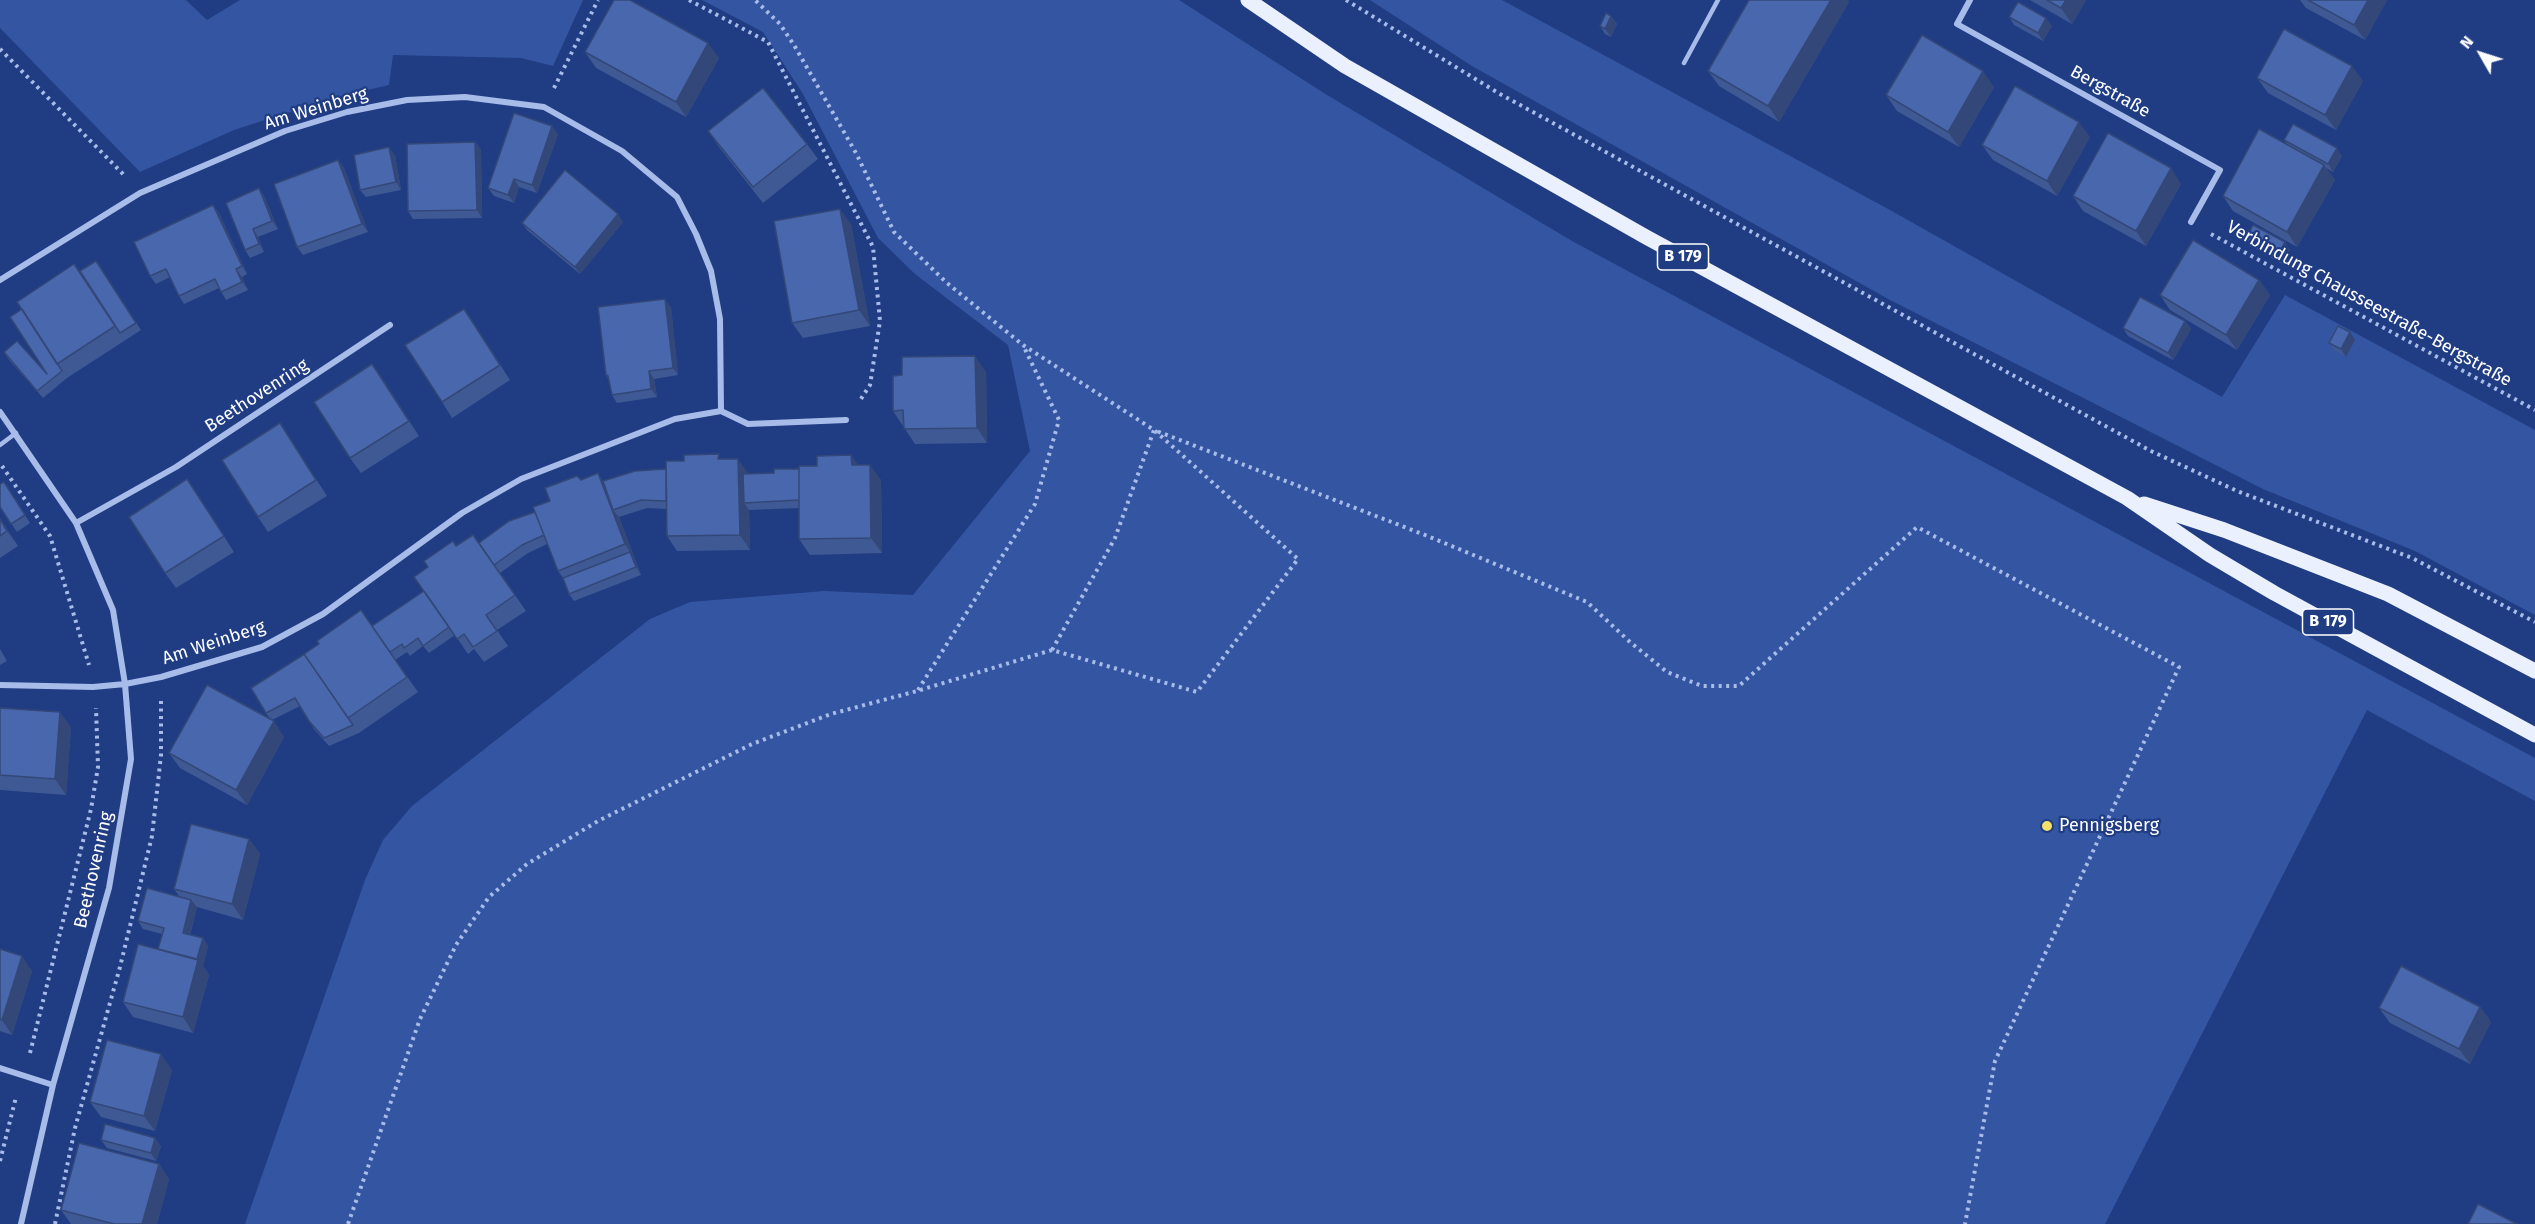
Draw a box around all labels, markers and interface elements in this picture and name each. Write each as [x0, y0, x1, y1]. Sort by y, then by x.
north arrow [2451, 24, 2511, 84]
text: N [2456, 32, 2477, 52]
street label: Bergstraße [2066, 61, 2154, 123]
street label: Am Weinberg [262, 83, 370, 135]
street label: Verbindung Chausseestraße-Bergstraße [2223, 216, 2515, 392]
road number: B 179 [1658, 244, 1708, 270]
street label: Beethovenring [201, 355, 313, 437]
road number: B 179 [2302, 609, 2354, 635]
street label: Am Weinberg [160, 616, 268, 670]
street label: Beethovenring [70, 810, 118, 930]
place label: Pennigsberg [2059, 815, 2159, 837]
marker: Pennigsberg [2040, 819, 2054, 833]

